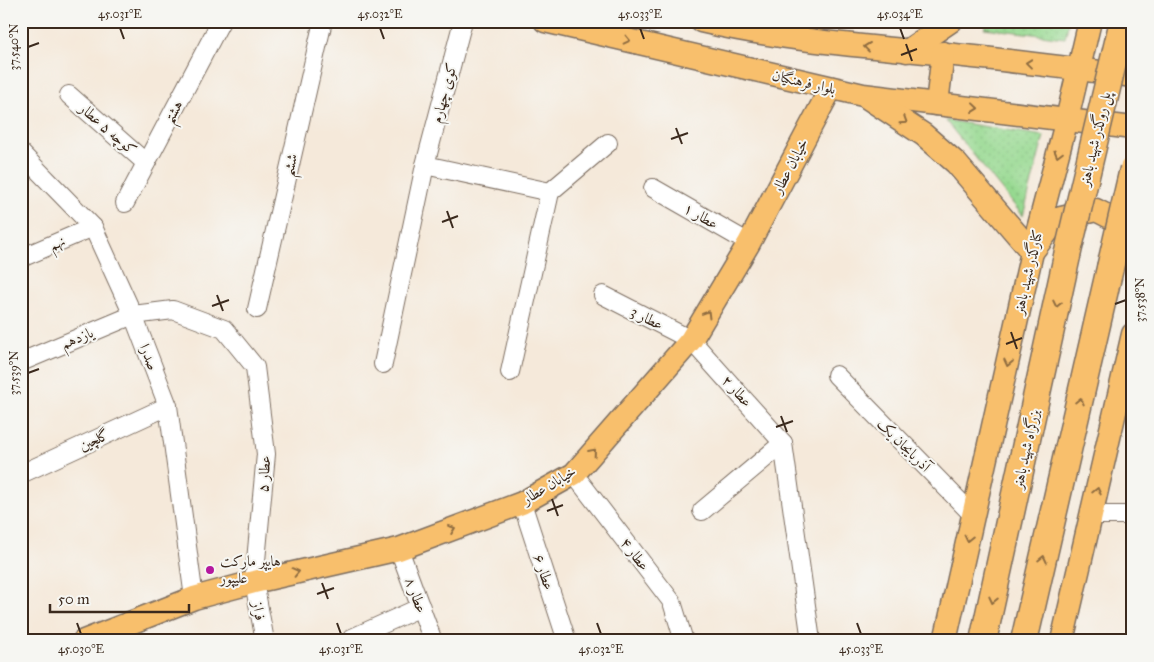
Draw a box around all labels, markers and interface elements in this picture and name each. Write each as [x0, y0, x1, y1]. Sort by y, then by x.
text: 45.031°E [98, 7, 142, 21]
text: 45.032°E [357, 7, 403, 21]
text: 45.033°E [618, 7, 662, 21]
text: 45.034°E [877, 7, 923, 21]
text: 37.540°N [7, 24, 21, 70]
one-way arrow [622, 34, 631, 45]
one-way arrow [863, 42, 871, 53]
one-way arrow [1025, 58, 1033, 69]
street label: کوی چهارم [427, 61, 465, 126]
street label: بلوار فرهنگیان [770, 66, 838, 99]
street label: پل روگذر شهید باهنر [1073, 89, 1117, 190]
street label: هشتم [159, 97, 192, 130]
street label: کوچه ۵ عطار [73, 98, 140, 160]
one-way arrow [971, 102, 979, 113]
one-way arrow [898, 115, 907, 124]
street label: خیابان عطار [767, 135, 812, 198]
one-way arrow [1053, 149, 1064, 158]
street label: ششم [279, 152, 307, 179]
street label: عطار ۱ [681, 199, 721, 233]
street label: کنارگذر شهید باهنر [1007, 228, 1047, 318]
street label: نهم [46, 232, 70, 259]
text: 37.538°N [1133, 278, 1147, 322]
one-way arrow [1052, 299, 1063, 308]
street label: عطار 3 [628, 302, 666, 334]
one-way arrow [701, 310, 711, 319]
street label: یازدهم [58, 323, 99, 357]
street label: صدرا [136, 341, 162, 373]
text: 37.539°N [7, 351, 21, 395]
one-way arrow [1003, 358, 1013, 367]
street label: عطار ۲ [718, 371, 756, 411]
one-way arrow [1074, 396, 1085, 405]
street label: بزرگراه شهید باهنر [1007, 407, 1044, 493]
street label: آذربایجان یک [874, 415, 936, 477]
street label: گلچین [76, 425, 112, 456]
one-way arrow [587, 449, 596, 458]
street label: عطار ۵ [254, 455, 274, 493]
street label: خیابان عطار [517, 462, 579, 509]
one-way arrow [1091, 487, 1102, 495]
one-way arrow [448, 525, 456, 535]
street label: عطار ۴ [617, 534, 653, 574]
one-way arrow [963, 534, 974, 543]
place label: هایپر مارکت علیپور [218, 552, 281, 588]
street label: عطار ۶ [530, 552, 558, 592]
one-way arrow [1037, 555, 1048, 564]
marker: هایپر مارکت علیپور [204, 564, 216, 576]
one-way arrow [292, 567, 301, 578]
street label: عطار ۸ [401, 575, 431, 615]
scale bar [50, 582, 189, 614]
text: 50 m [58, 590, 90, 608]
one-way arrow [988, 595, 999, 604]
street label: فراز [247, 598, 269, 622]
text: 45.030°E [58, 642, 104, 656]
text: 45.031°E [319, 642, 363, 656]
text: 45.032°E [578, 642, 624, 656]
text: 45.033°E [839, 642, 883, 656]

